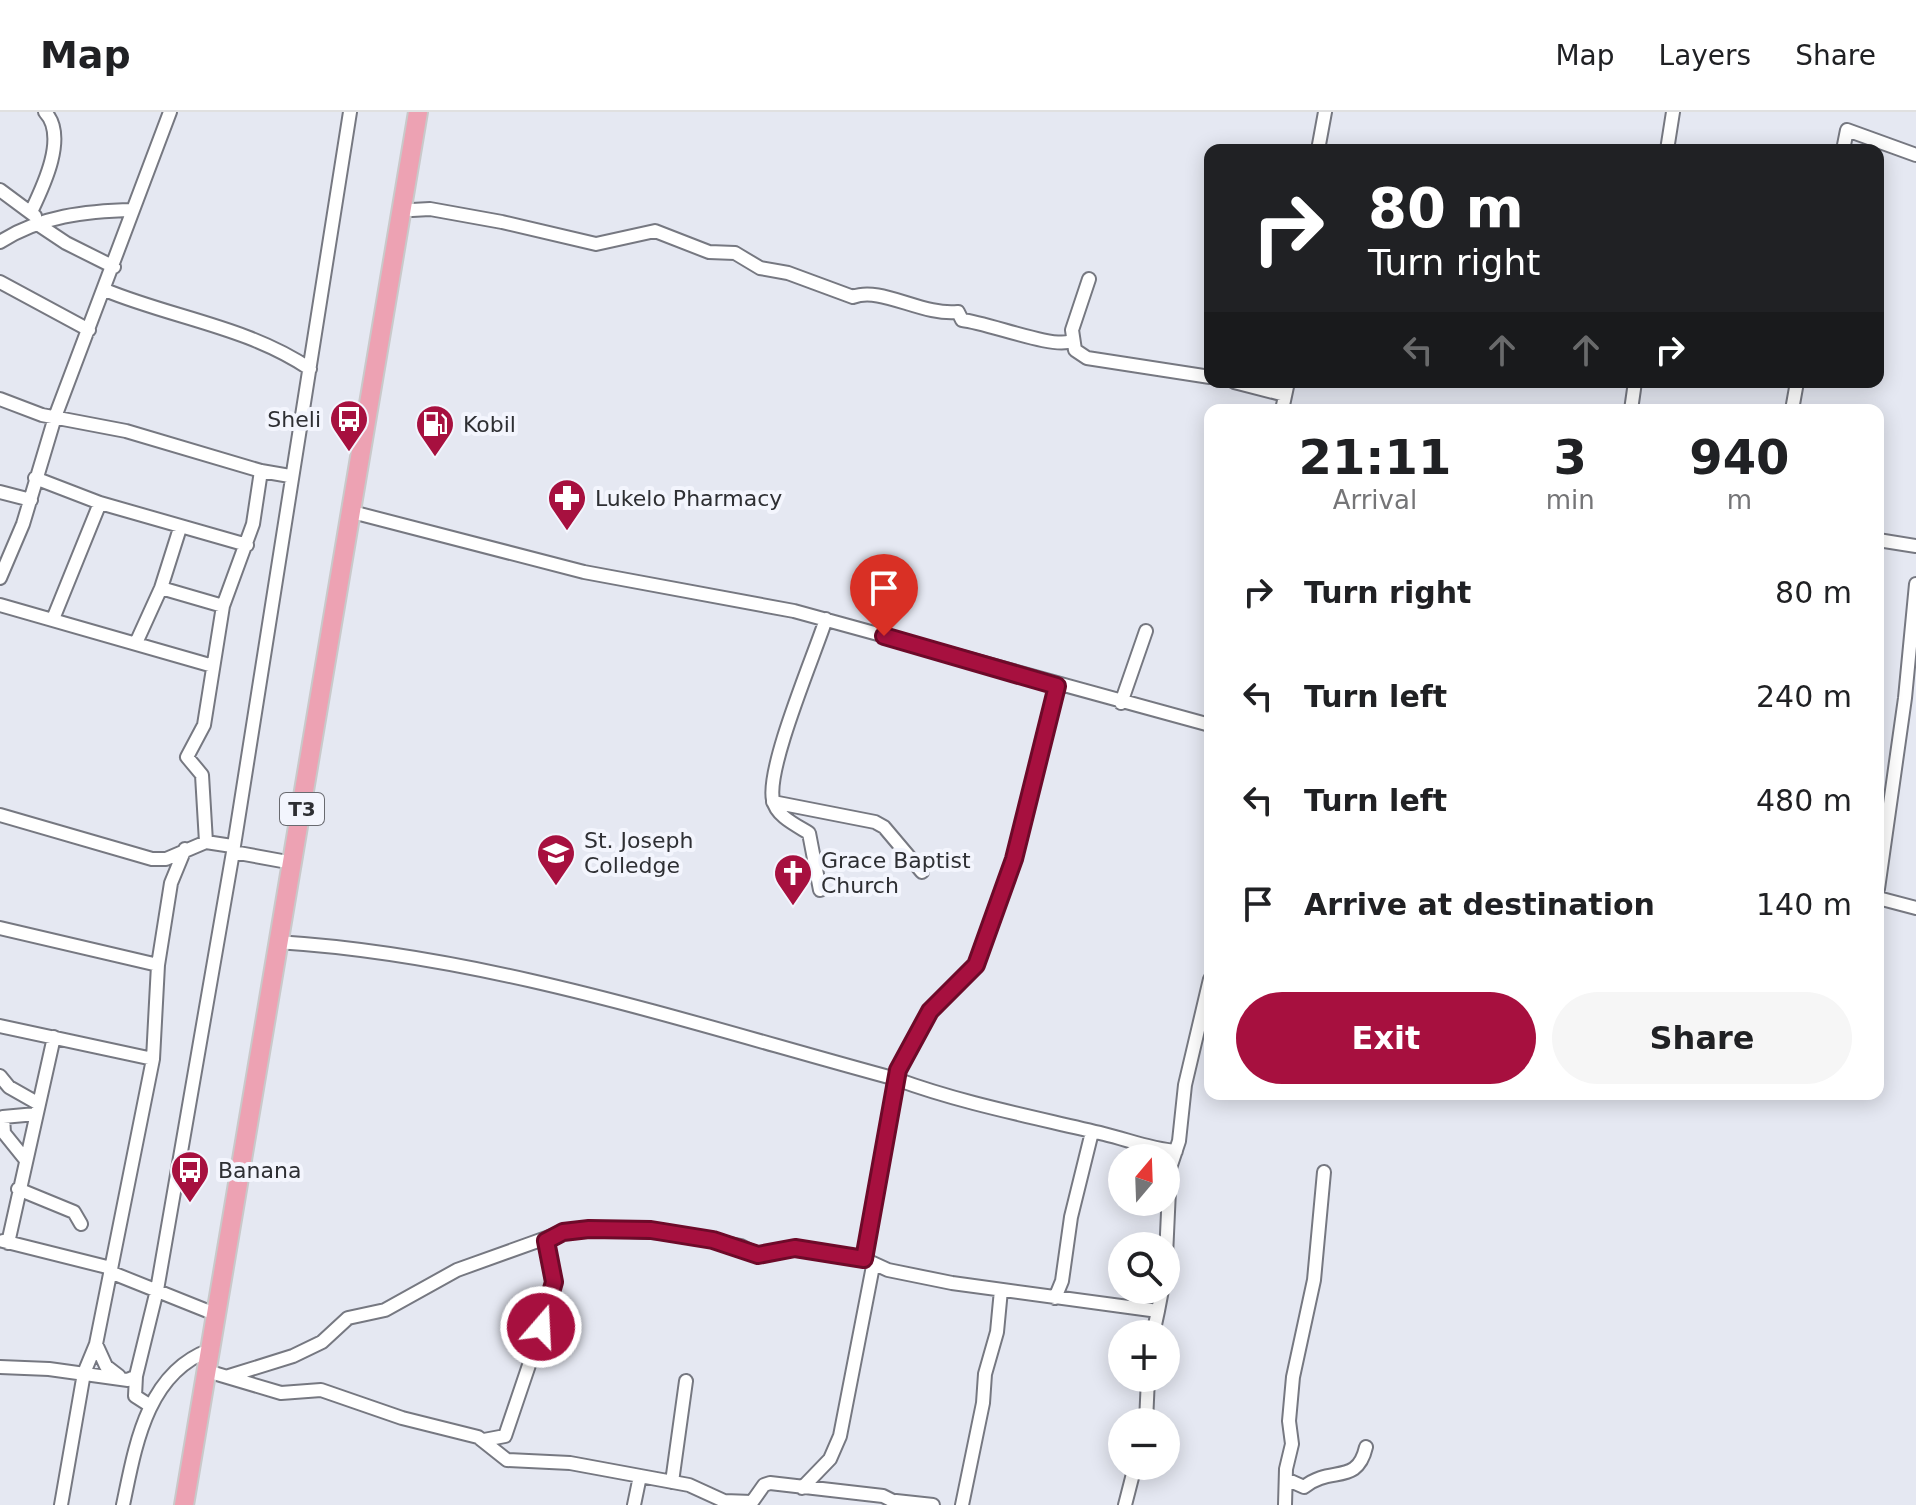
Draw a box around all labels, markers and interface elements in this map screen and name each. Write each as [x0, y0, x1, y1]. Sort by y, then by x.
text: Map [40, 33, 131, 77]
text: Map [1555, 39, 1615, 72]
text: Layers [1659, 39, 1751, 72]
text: Share [1795, 39, 1876, 72]
text: 80 m [1368, 175, 1524, 240]
icon: right [1236, 176, 1340, 280]
text: Turn right [1368, 242, 1540, 283]
icon: left [1396, 328, 1440, 372]
icon: ahead [1480, 328, 1524, 372]
icon: ahead [1564, 328, 1608, 372]
icon: right [1648, 328, 1692, 372]
bus stop icon: Sheli [328, 398, 370, 453]
fuel station icon: Kobil [414, 403, 456, 458]
place label: Sheli [267, 407, 321, 432]
place label: Kobil [463, 412, 516, 437]
text: 21:11 [1298, 429, 1451, 485]
text: 3 [1554, 429, 1587, 485]
text: 940 [1689, 429, 1789, 485]
pharmacy icon: Lukelo Pharmacy [546, 477, 588, 532]
text: Arrival [1333, 485, 1417, 515]
text: min [1546, 485, 1595, 515]
text: m [1727, 485, 1752, 515]
place label: Lukelo Pharmacy [595, 486, 782, 511]
pin [850, 554, 918, 636]
icon: arrive [862, 566, 906, 610]
icon: right [1236, 570, 1280, 614]
text: Turn right [1304, 575, 1471, 610]
text: 80 m [1775, 575, 1852, 610]
icon: left [1236, 674, 1280, 718]
text: Turn left [1304, 679, 1447, 714]
text: 240 m [1756, 679, 1852, 714]
icon: left [1236, 778, 1280, 822]
text: Turn left [1304, 783, 1447, 818]
text: 480 m [1756, 783, 1852, 818]
road number: T3 [280, 793, 324, 825]
place label: St. Joseph Colledge [584, 828, 693, 878]
school or university icon: St. Joseph Colledge [535, 832, 577, 887]
place label: Grace Baptist Church [821, 848, 971, 898]
church icon: Grace Baptist Church [772, 852, 814, 907]
icon: arrive [1236, 882, 1280, 926]
text: Arrive at destination [1304, 887, 1655, 922]
text: 140 m [1756, 887, 1852, 922]
button: Exit [1236, 992, 1536, 1084]
button: Share [1552, 992, 1852, 1084]
north arrow [1108, 1144, 1180, 1216]
map controls [1108, 1144, 1180, 1480]
bus stop icon: Banana [169, 1149, 211, 1204]
place label: Banana [218, 1158, 301, 1183]
button: search [1108, 1232, 1180, 1304]
position arrow [499, 1285, 583, 1369]
button: + [1108, 1320, 1180, 1392]
button: − [1108, 1408, 1180, 1480]

